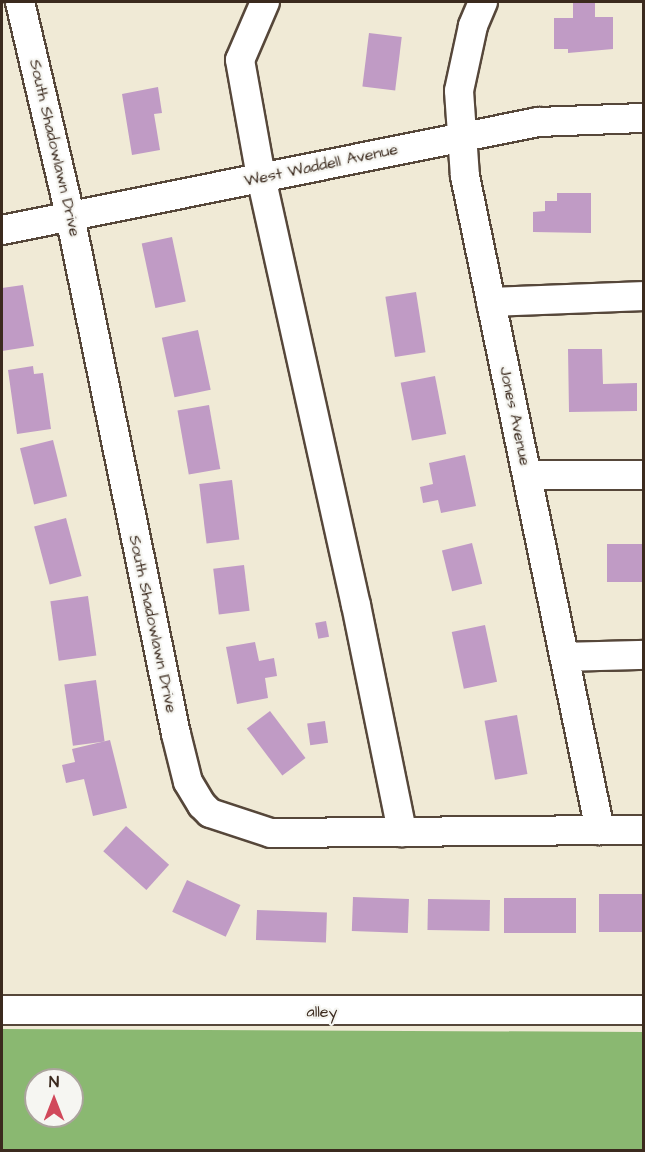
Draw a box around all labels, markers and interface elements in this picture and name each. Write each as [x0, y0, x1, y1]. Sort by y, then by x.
street label: South Shadowlawn Drive [25, 58, 85, 238]
street label: West Waddell Avenue [243, 139, 399, 191]
street label: Jones Avenue [495, 365, 535, 467]
street label: South Shadowlawn Drive [125, 533, 181, 715]
street label: alley [307, 1002, 337, 1022]
north arrow [24, 1068, 84, 1128]
text: N [49, 1071, 59, 1093]

